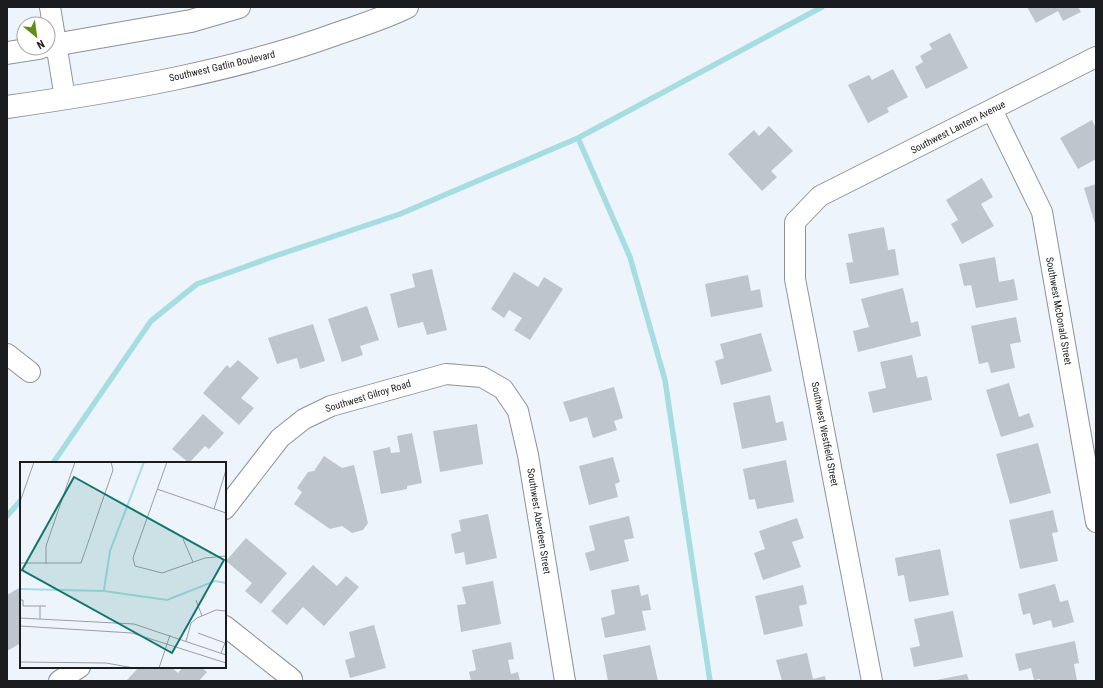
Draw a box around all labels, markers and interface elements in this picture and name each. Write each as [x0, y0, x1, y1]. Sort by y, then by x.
north arrow [16, 16, 56, 56]
text: N [34, 37, 47, 52]
street label: Southwest Gatlin Boulevard [168, 48, 276, 84]
street label: Southwest Lantern Avenue [909, 98, 1007, 156]
street label: Southwest McDonald Street [1044, 256, 1074, 366]
street label: Southwest Gilroy Road [324, 378, 412, 414]
street label: Southwest Westfield Street [809, 381, 841, 487]
inset map [20, 462, 226, 668]
street label: Southwest Aberdeen Street [525, 467, 553, 575]

